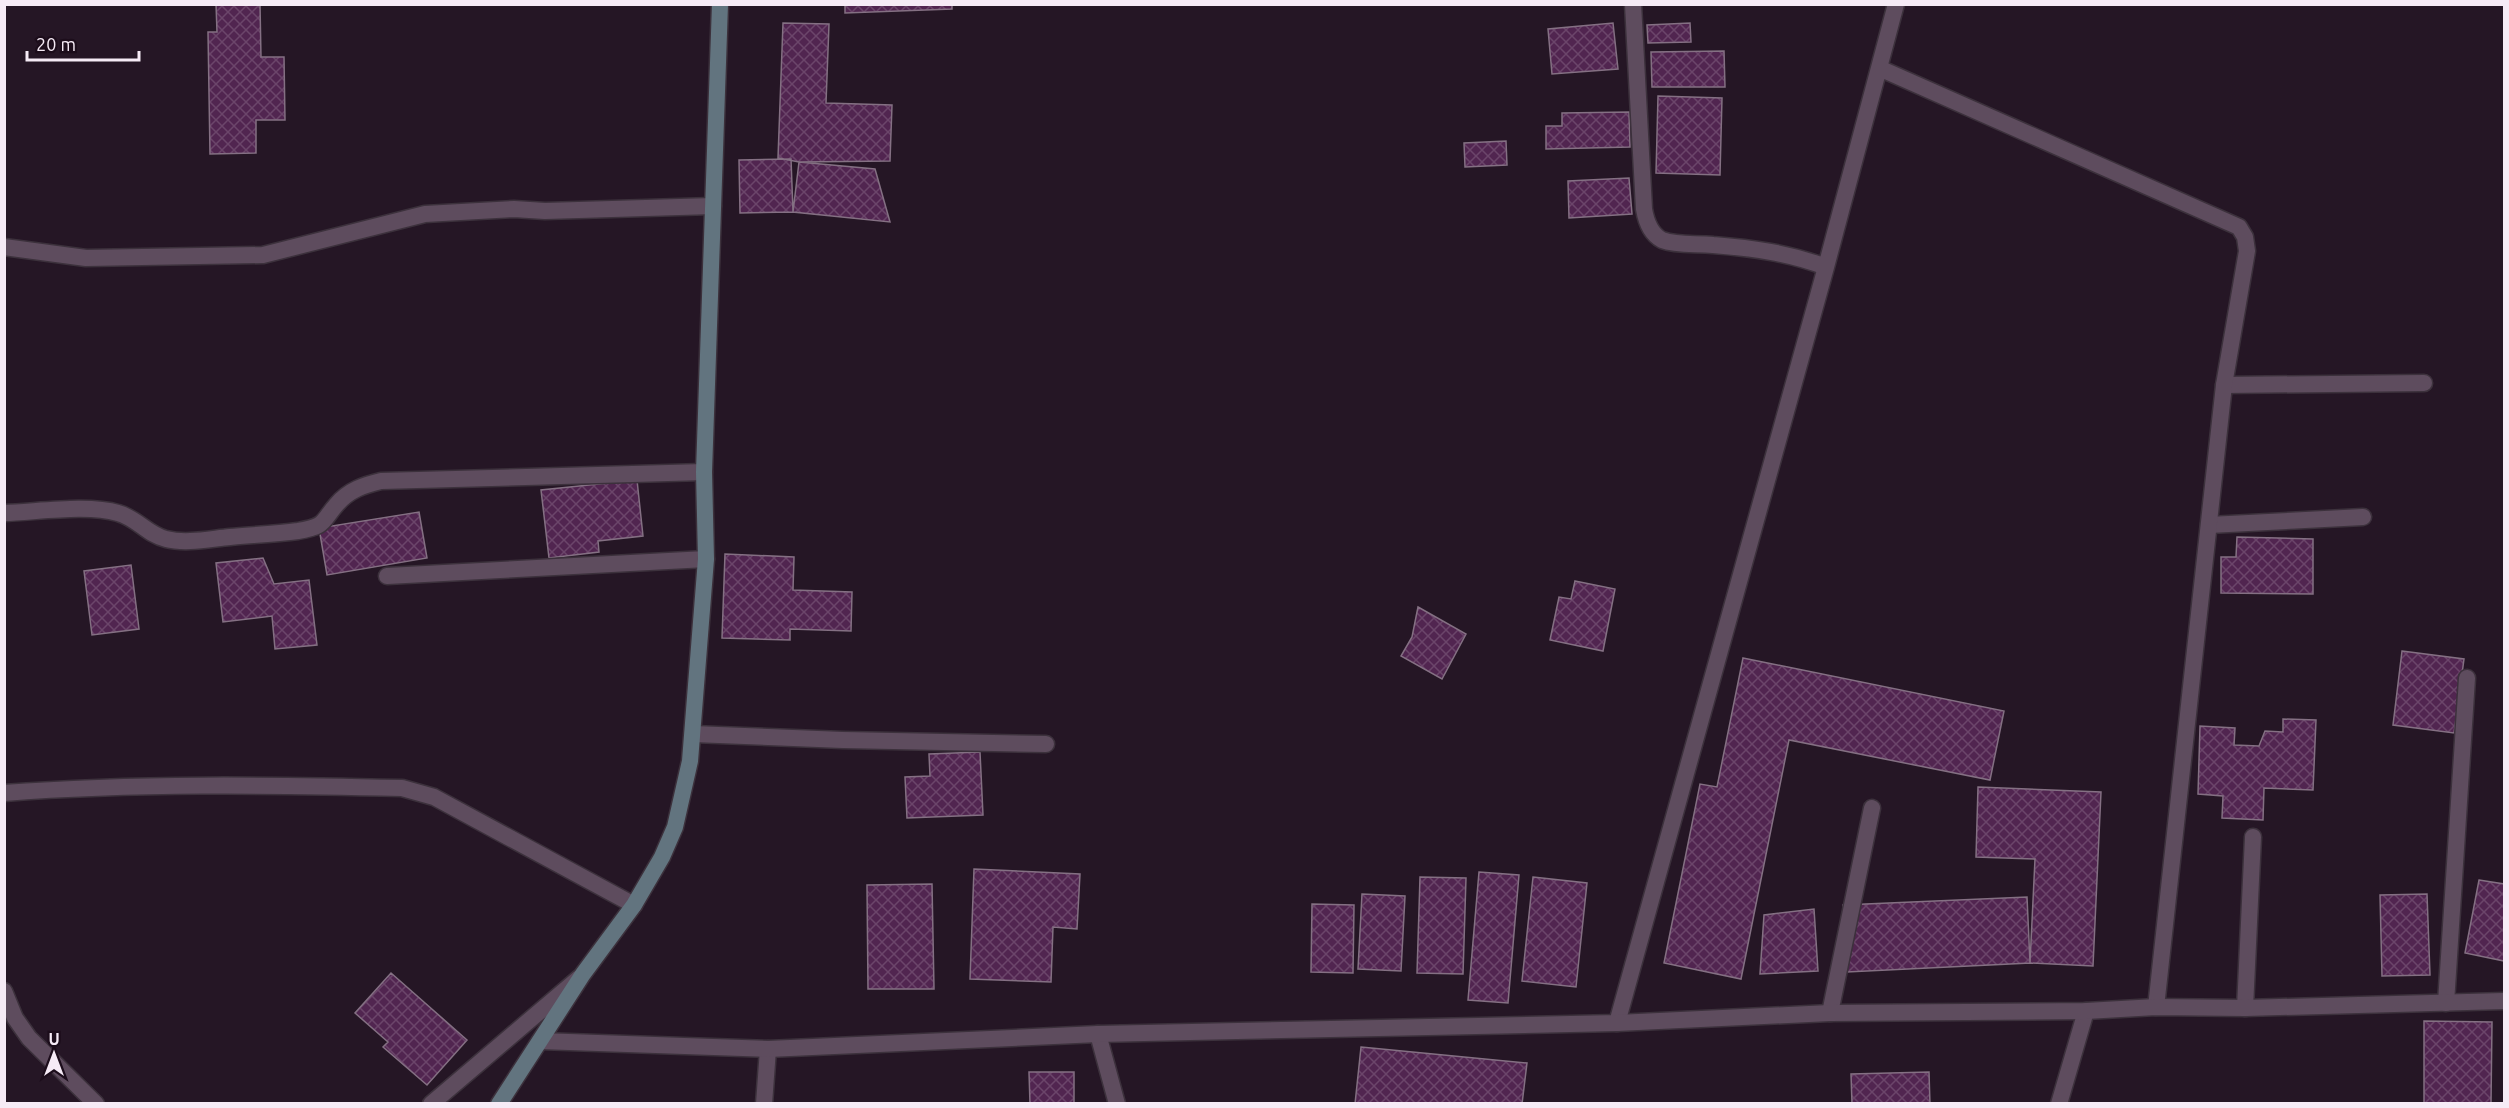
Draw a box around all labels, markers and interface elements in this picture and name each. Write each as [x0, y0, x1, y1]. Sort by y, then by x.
scale bar [27, 24, 140, 62]
text: 20 m [36, 34, 76, 54]
north arrow [24, 1024, 84, 1084]
text: U [48, 1030, 60, 1048]

